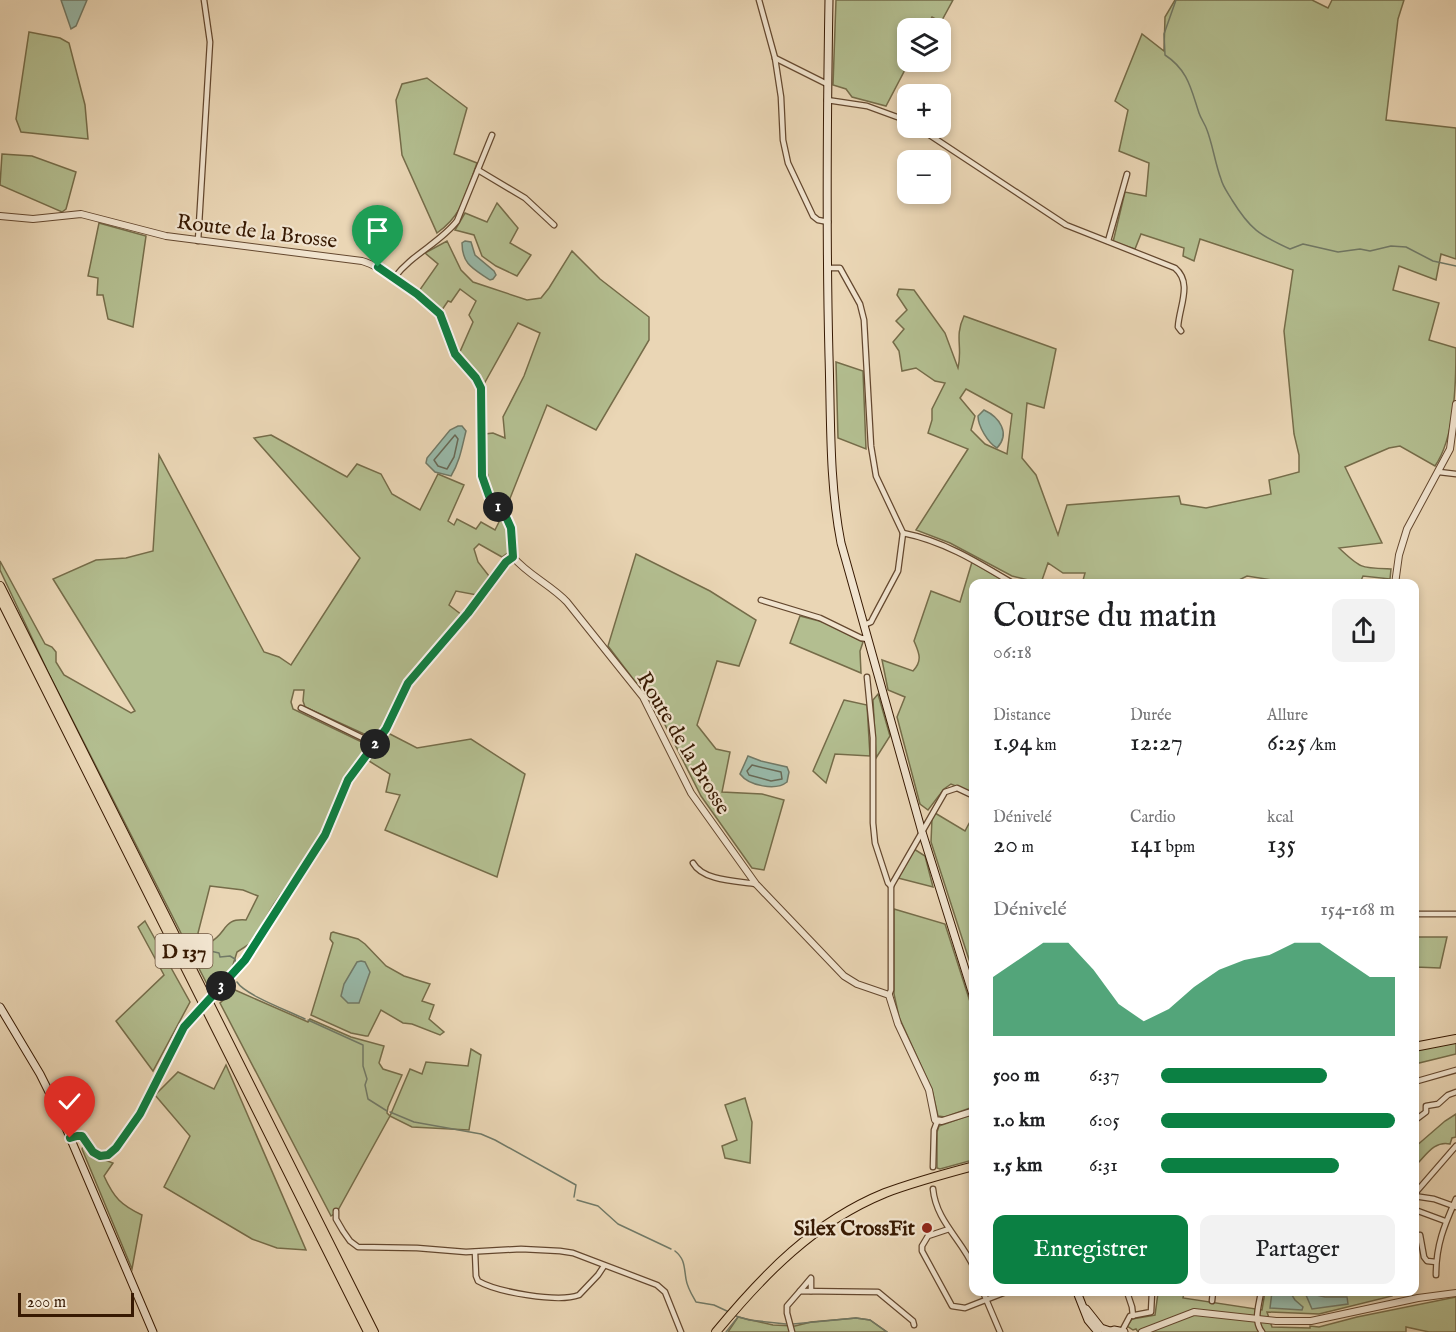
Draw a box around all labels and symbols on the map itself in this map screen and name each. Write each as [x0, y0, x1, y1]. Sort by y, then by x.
pin [352, 205, 403, 267]
street label: Route de la Brosse [175, 209, 339, 256]
pin: 1 [483, 492, 513, 522]
street label: Route de la Brosse [630, 668, 736, 820]
pin: 2 [360, 729, 390, 759]
road number: D 137 [156, 934, 213, 968]
pin: 3 [206, 971, 236, 1001]
pin [44, 1076, 95, 1138]
place label: Silex CrossFit [794, 1216, 916, 1243]
marker: Silex CrossFit [920, 1221, 934, 1235]
scale bar [18, 1290, 134, 1318]

